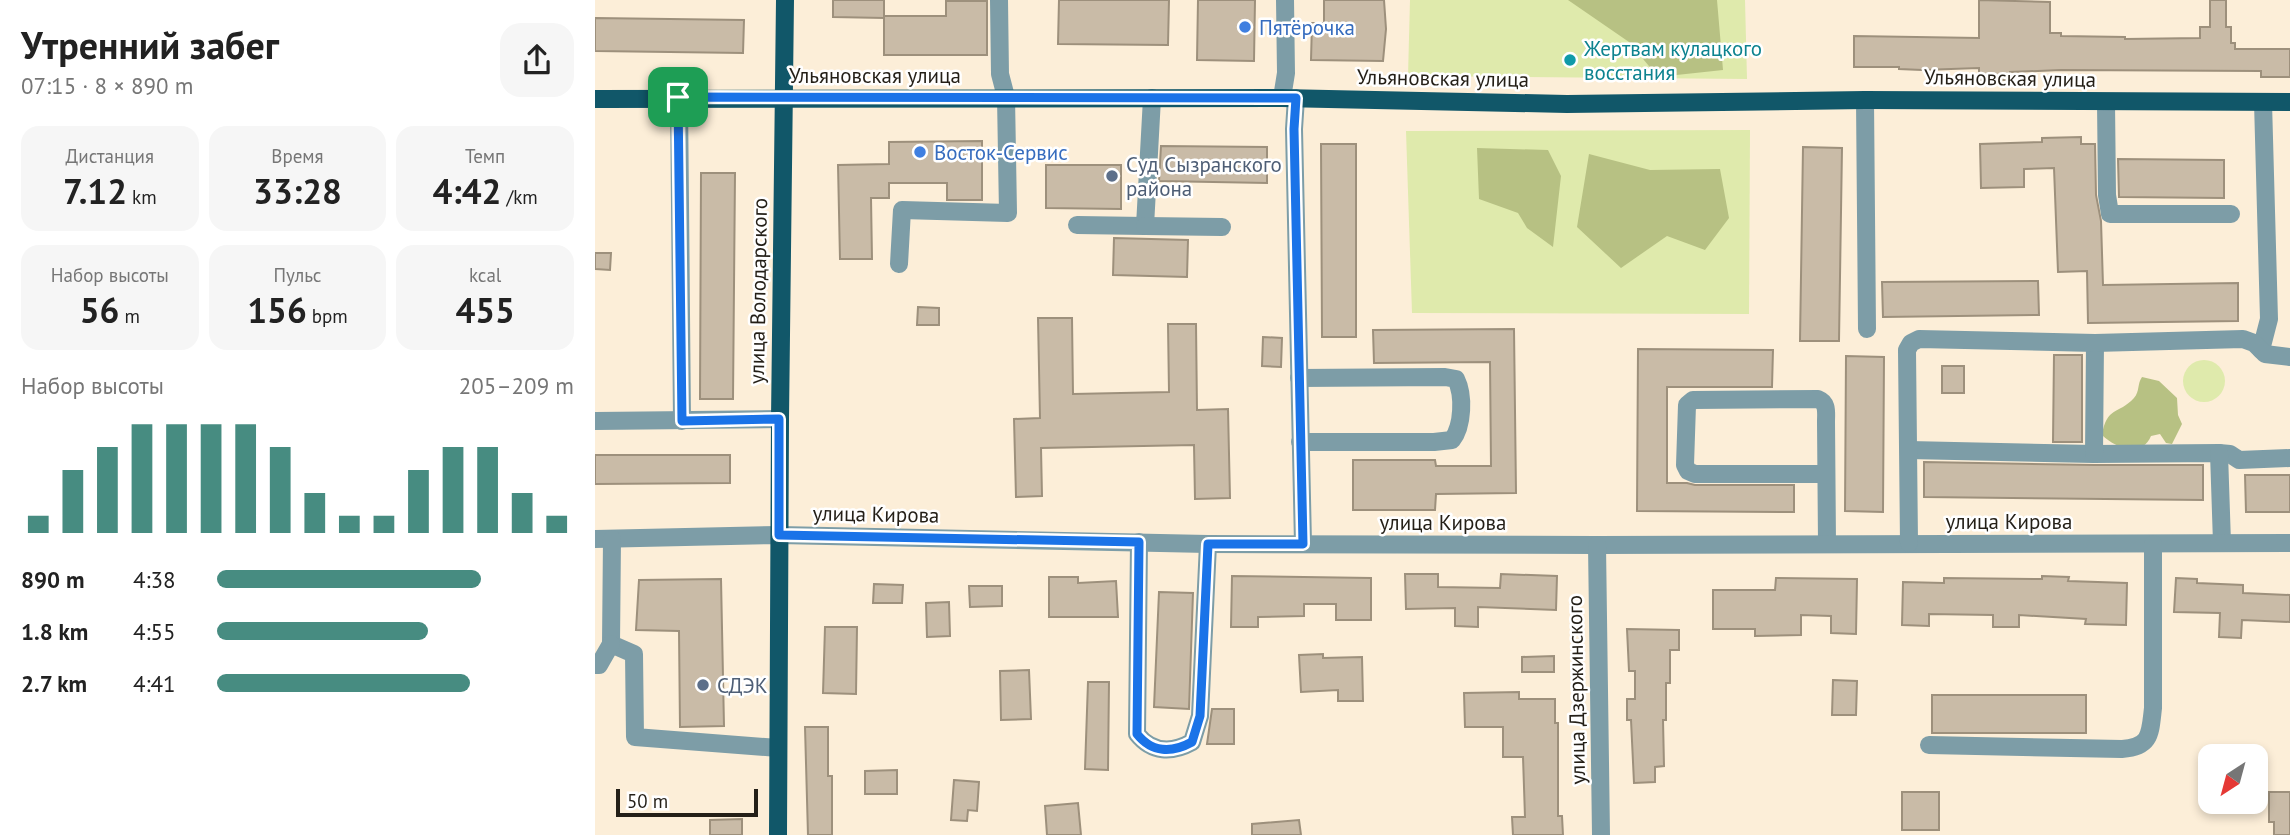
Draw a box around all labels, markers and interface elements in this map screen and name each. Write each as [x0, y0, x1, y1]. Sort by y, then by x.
place label: Пятёрочка [1259, 14, 1355, 41]
marker: Пятёрочка [1237, 19, 1253, 35]
text: Утренний забег [21, 20, 279, 69]
button: share [500, 23, 574, 97]
place label: Жертвам кулацкого восстания [1583, 35, 1762, 86]
marker: Жертвам кулацкого восстания [1562, 52, 1578, 68]
street label: Ульяновская улица [789, 62, 961, 89]
street label: Ульяновская улица [1357, 63, 1529, 93]
street label: Ульяновская улица [1924, 63, 2096, 93]
pin [648, 67, 708, 127]
text: 07:15 · 8 × 890 m [21, 71, 193, 100]
icon: arrive [659, 78, 697, 116]
place label: Восток-Сервис [934, 139, 1068, 166]
text: Дистанция [66, 144, 154, 168]
text: Время [271, 144, 324, 168]
text: Темп [465, 144, 505, 168]
marker: Восток-Сервис [912, 144, 928, 160]
place label: Суд Сызранского района [1126, 151, 1282, 202]
text: 7.12 [63, 168, 127, 214]
text: 33:28 [253, 168, 342, 214]
text: 4:42 [433, 168, 501, 214]
marker: Суд Сызранского района [1104, 168, 1120, 184]
text: km [127, 185, 157, 209]
text: /km [501, 185, 538, 209]
street label: улица Володарского [743, 198, 773, 384]
text: Набор высоты [51, 263, 169, 287]
text: Пульс [274, 263, 321, 287]
text: kcal [469, 263, 501, 287]
text: 56 [80, 287, 119, 333]
text: 156 [247, 287, 307, 333]
text: 455 [455, 287, 515, 333]
text: m [119, 304, 140, 328]
text: bpm [307, 304, 348, 328]
text: Набор высоты [21, 371, 164, 400]
text: 205–209 m [459, 371, 574, 400]
street label: улица Кирова [812, 499, 940, 529]
street label: улица Кирова [1946, 508, 2072, 535]
street label: улица Кирова [1380, 509, 1506, 536]
text: 890 m [21, 565, 84, 594]
text: 4:38 [133, 565, 176, 594]
street label: улица Дзержинского [1561, 595, 1591, 785]
text: 1.8 km [21, 617, 88, 646]
text: 4:55 [133, 617, 176, 646]
text: 2.7 km [21, 669, 87, 698]
text: 4:41 [133, 669, 176, 698]
place label: СДЭК [717, 672, 768, 699]
marker: СДЭК [695, 677, 711, 693]
north arrow [2198, 744, 2268, 814]
map controls [2198, 744, 2268, 814]
scale bar [616, 786, 758, 818]
text: 50 m [627, 789, 668, 813]

